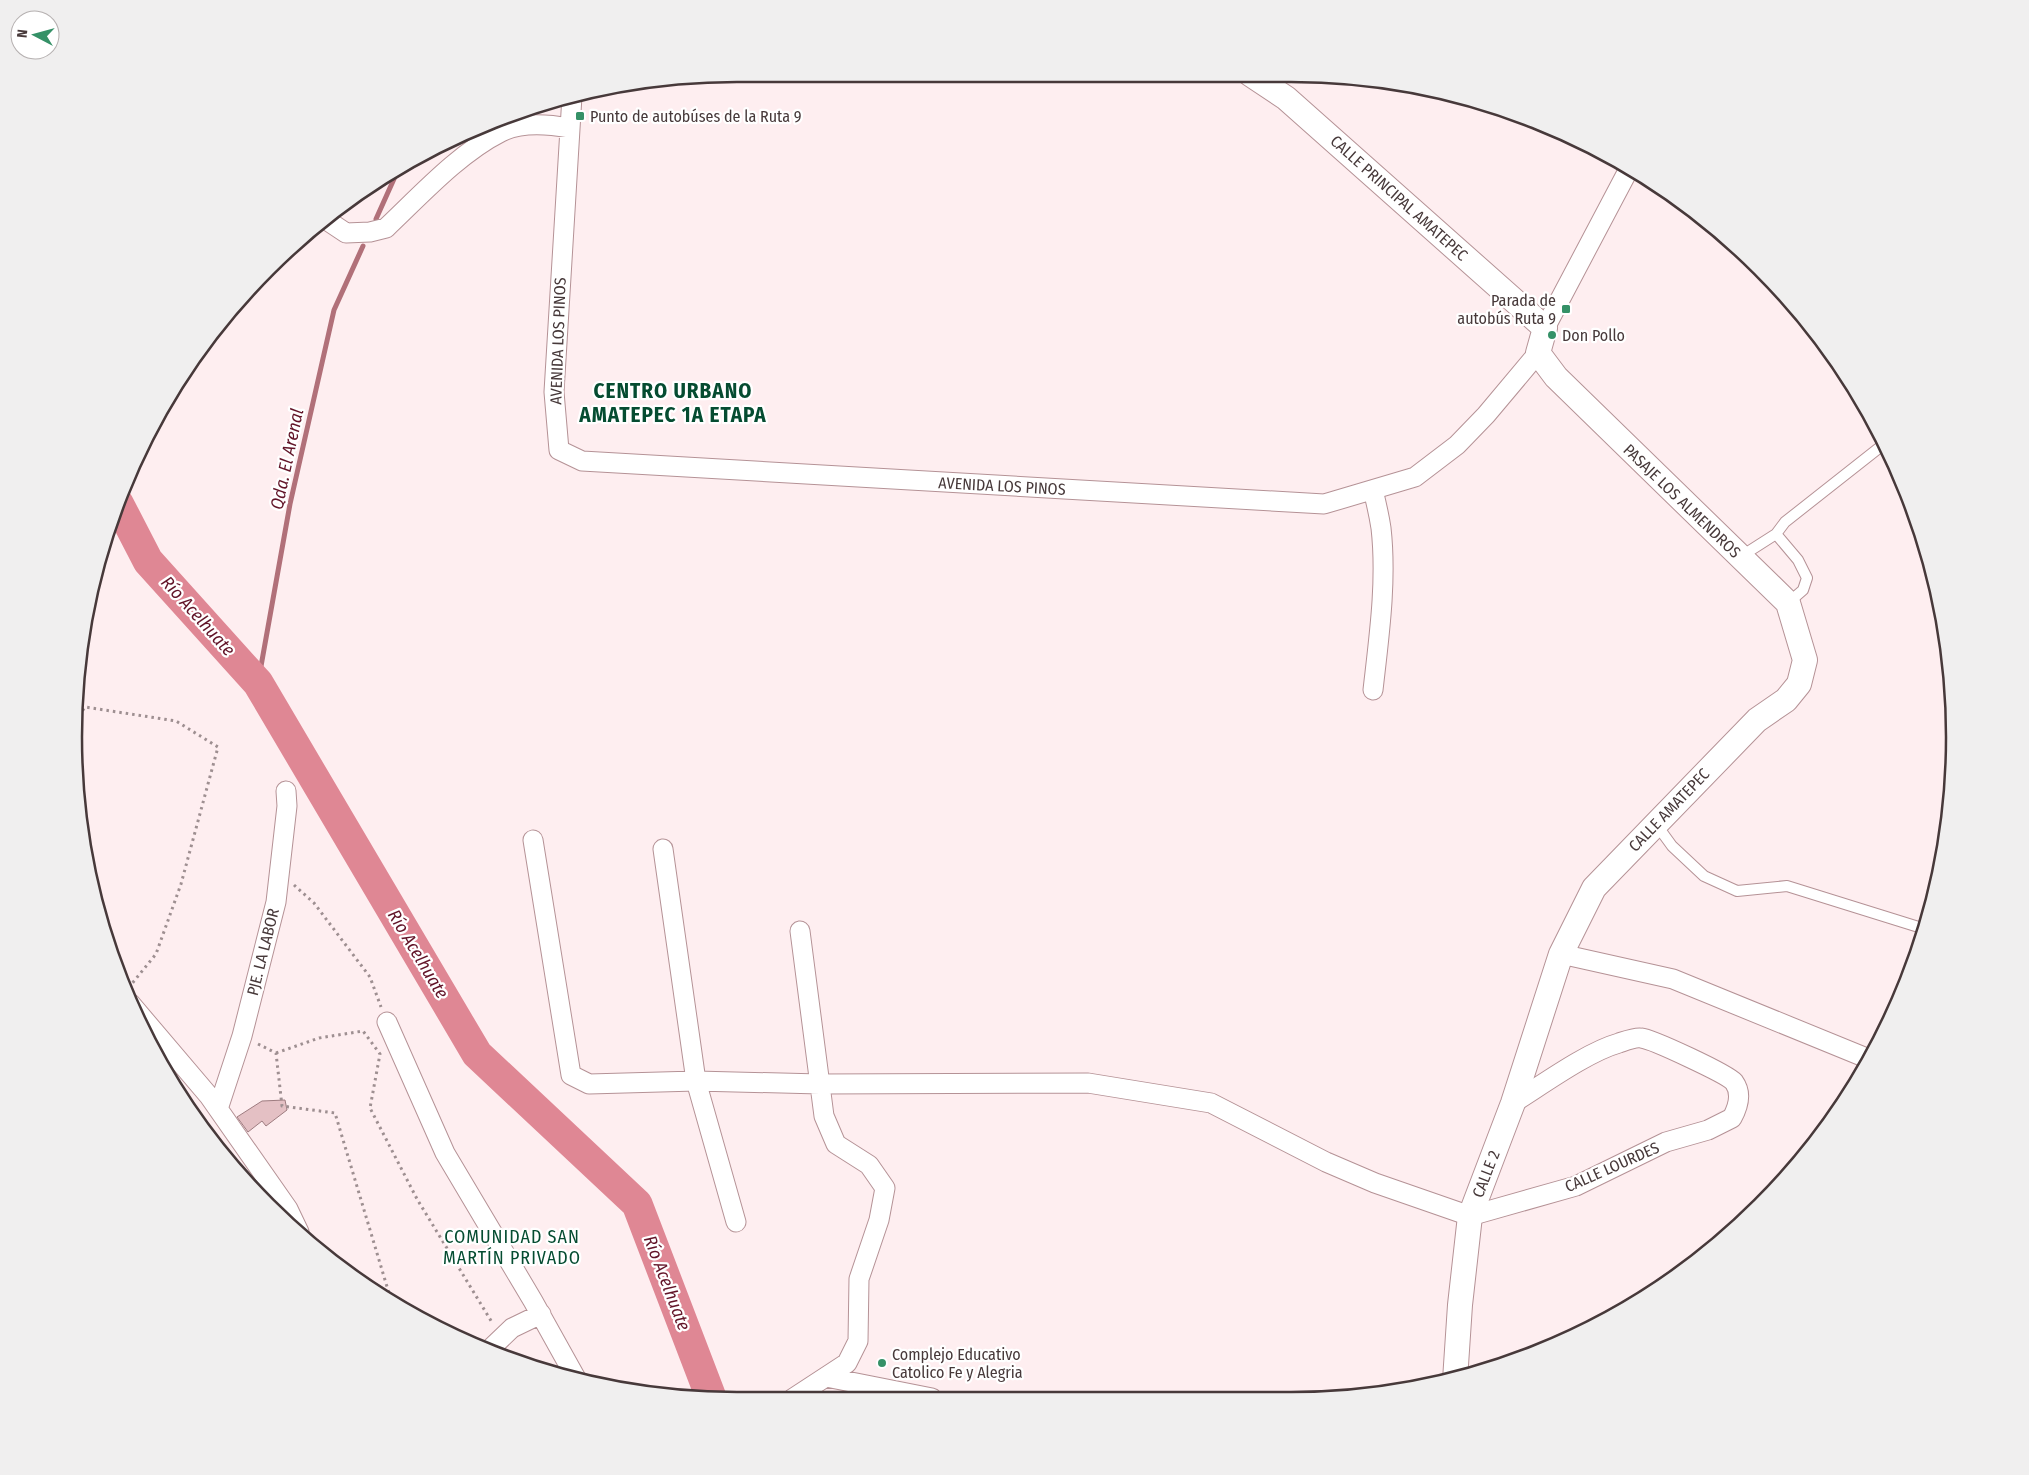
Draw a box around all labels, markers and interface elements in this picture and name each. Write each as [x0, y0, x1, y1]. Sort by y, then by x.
north arrow [10, 10, 60, 60]
text: N [14, 29, 31, 39]
place label: Punto de autobúses de la Ruta 9 [590, 107, 802, 126]
marker: Punto de autobúses de la Ruta 9 [574, 110, 586, 122]
street label: CALLE PRINCIPAL AMATEPEC [1326, 131, 1472, 265]
street label: AVENIDA LOS PINOS [546, 277, 570, 405]
place label: Parada de autobús Ruta 9 [1457, 291, 1556, 328]
marker: Parada de autobús Ruta 9 [1560, 303, 1572, 315]
place label: Don Pollo [1562, 326, 1625, 345]
marker: Don Pollo [1546, 329, 1558, 341]
district label: CENTRO URBANO AMATEPEC 1A ETAPA [578, 378, 767, 428]
water label: Qda. El Arenal [266, 406, 308, 511]
street label: PASAJE LOS ALMENDROS [1619, 440, 1745, 562]
street label: AVENIDA LOS PINOS [938, 473, 1066, 499]
water label: Río Acelhuate [156, 572, 240, 661]
street label: CALLE AMATEPEC [1625, 765, 1713, 855]
street label: PJE. LA LABOR [243, 906, 283, 998]
water label: Río Acelhuate [383, 906, 453, 1003]
street label: CALLE LOURDES [1562, 1138, 1662, 1196]
street label: CALLE 2 [1468, 1148, 1504, 1200]
district label: COMUNIDAD SAN MARTÍN PRIVADO [443, 1226, 581, 1269]
water label: Río Acelhuate [639, 1232, 695, 1334]
place label: Complejo Educativo Catolico Fe y Alegria [892, 1345, 1023, 1382]
marker: Complejo Educativo Catolico Fe y Alegria [876, 1357, 888, 1369]

